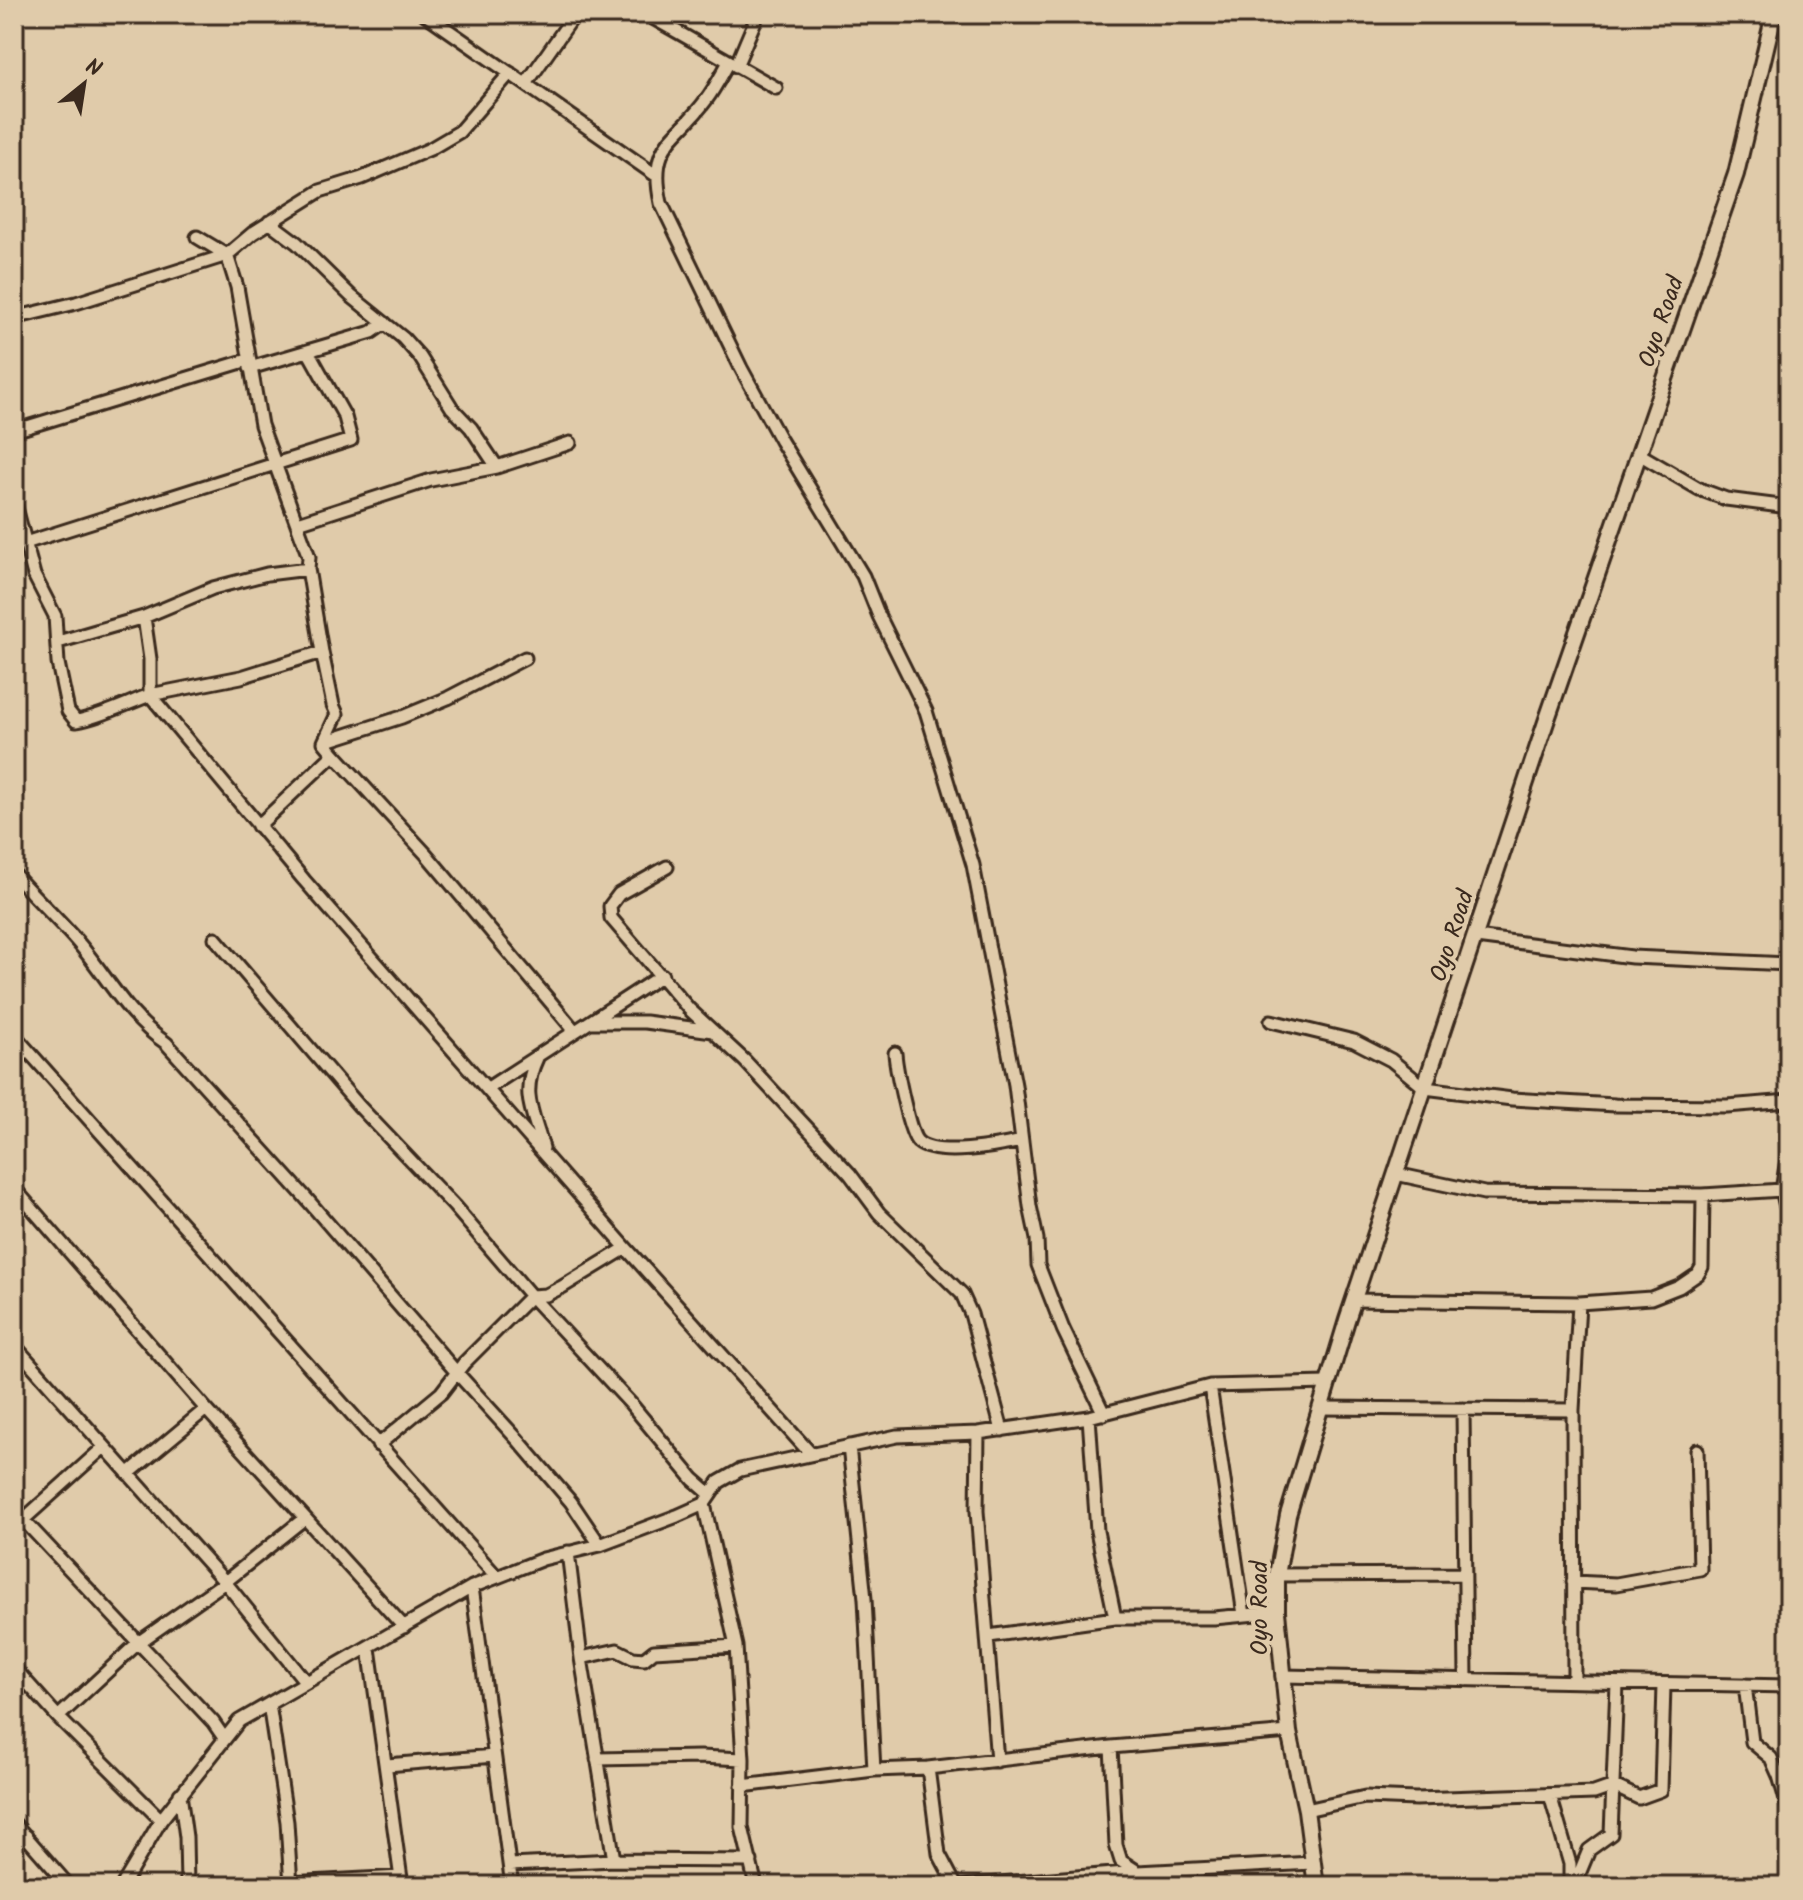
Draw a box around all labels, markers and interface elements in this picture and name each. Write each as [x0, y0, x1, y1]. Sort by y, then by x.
north arrow [44, 44, 124, 124]
text: N [78, 50, 108, 88]
street label: Oyo Road [1628, 270, 1696, 373]
street label: Oyo Road [1420, 884, 1486, 987]
street label: Oyo Road [1241, 1560, 1280, 1655]

